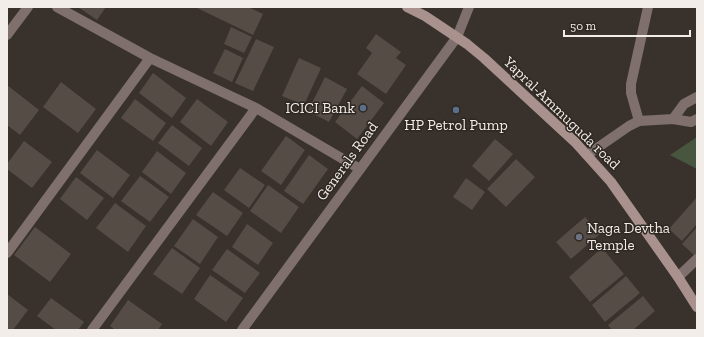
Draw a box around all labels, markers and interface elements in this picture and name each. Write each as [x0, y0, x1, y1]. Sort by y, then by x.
scale bar [564, 12, 690, 38]
text: 50 m [570, 19, 597, 33]
street label: Yapral-Ammuguda road [499, 52, 624, 174]
place label: ICICI Bank [285, 99, 355, 117]
marker: ICICI Bank [358, 103, 368, 113]
marker: HP Petrol Pump [451, 105, 461, 115]
place label: HP Petrol Pump [404, 116, 508, 134]
street label: Generals Road [312, 118, 382, 204]
place label: Naga Devtha Temple [587, 219, 670, 254]
marker: Naga Devtha Temple [574, 232, 584, 242]

